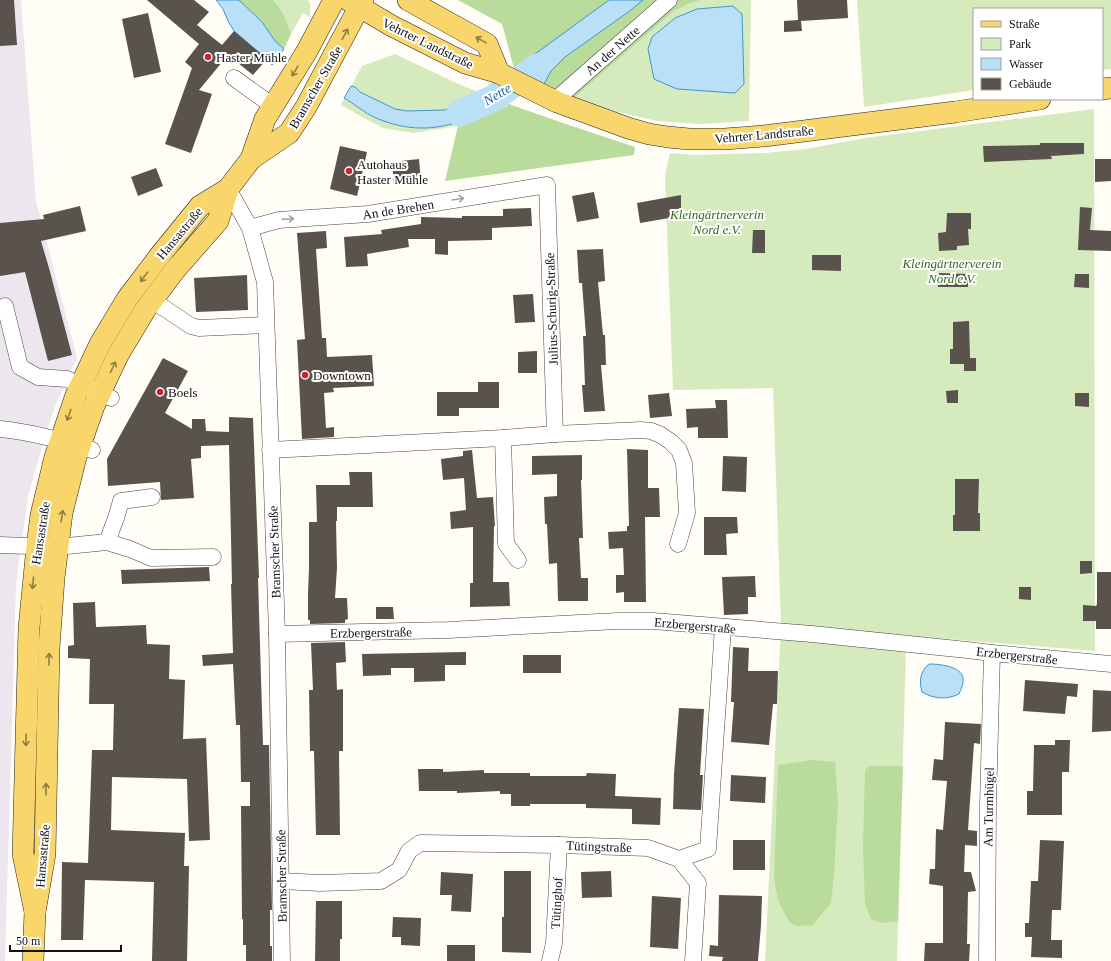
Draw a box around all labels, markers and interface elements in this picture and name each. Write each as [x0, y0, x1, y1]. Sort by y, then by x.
legend [973, 8, 1103, 100]
street label: Vehrter Landstraße [380, 15, 476, 72]
text: Straße [1009, 17, 1040, 31]
street label: An der Nette [582, 23, 643, 78]
one-way arrow [341, 28, 349, 40]
one-way arrow [475, 36, 487, 44]
text: Park [1009, 37, 1031, 51]
street label: Bramscher Straße [286, 43, 345, 131]
place label: Haster Mühle [216, 50, 287, 65]
marker: Haster Mühle [203, 52, 213, 62]
text: Wasser [1009, 57, 1043, 71]
one-way arrow [290, 65, 298, 77]
text: Gebäude [1009, 77, 1052, 91]
water label: Nette [480, 80, 514, 109]
street label: Vehrter Landstraße [714, 123, 814, 146]
place label: Autohaus Haster Mühle [357, 157, 428, 187]
marker: Autohaus Haster Mühle [344, 166, 354, 176]
one-way arrow [451, 195, 464, 203]
street label: An de Brehen [361, 196, 435, 223]
street label: Hansastraße [153, 204, 206, 262]
park label: Kleingärtnerverin Nord e.V. [669, 207, 764, 237]
one-way arrow [281, 216, 294, 223]
street label: Julius-Schurig-Straße [542, 252, 561, 366]
park label: Kleingärtnerverein Nord e.V. [901, 256, 1002, 286]
one-way arrow [139, 271, 148, 282]
one-way arrow [110, 361, 117, 373]
place label: Downtown [313, 368, 371, 383]
marker: Downtown [300, 370, 310, 380]
place label: Boels [168, 385, 198, 400]
marker: Boels [155, 387, 165, 397]
one-way arrow [64, 409, 72, 421]
street label: Hansastraße [28, 500, 53, 566]
street label: Bramscher Straße [265, 505, 284, 599]
one-way arrow [58, 510, 66, 523]
one-way arrow [29, 576, 37, 589]
street label: Erzbergerstraße [653, 614, 737, 637]
street label: Erzbergerstraße [330, 624, 412, 641]
street label: Erzbergerstraße [975, 644, 1059, 667]
one-way arrow [45, 653, 53, 666]
one-way arrow [22, 733, 30, 746]
street label: Am Turmhügel [980, 767, 997, 847]
one-way arrow [42, 783, 50, 796]
street label: Hansastraße [32, 824, 53, 888]
street label: Bramscher Straße [273, 829, 290, 923]
street label: Tütingstraße [566, 838, 632, 855]
street label: Tütinghof [548, 876, 565, 929]
scale bar [10, 927, 121, 953]
text: 50 m [16, 934, 41, 948]

